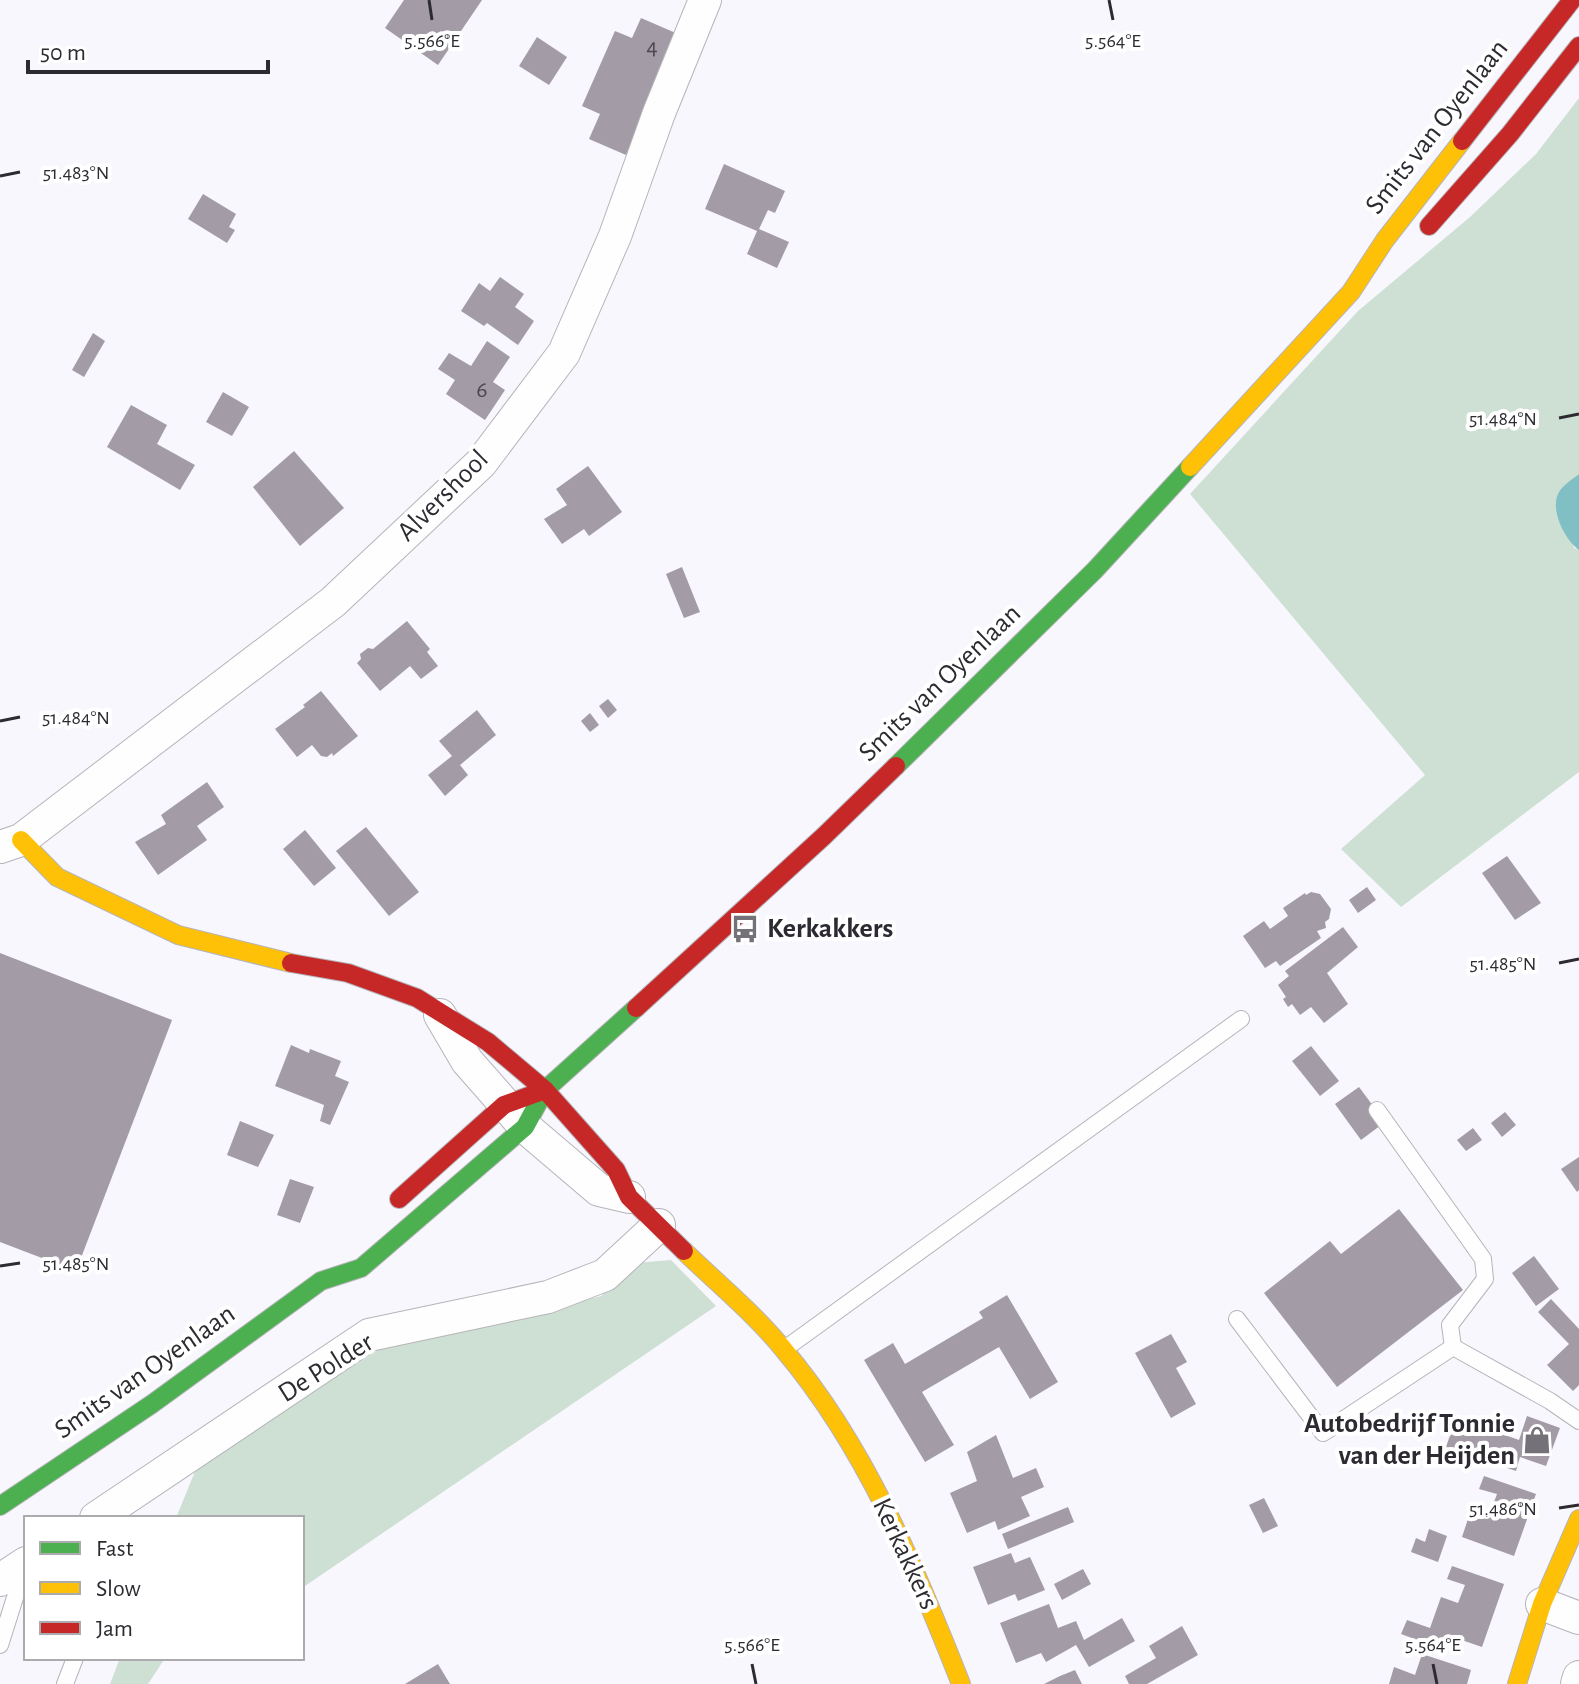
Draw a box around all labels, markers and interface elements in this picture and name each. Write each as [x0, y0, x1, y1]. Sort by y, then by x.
scale bar [28, 24, 268, 74]
text: 5.566°E [404, 31, 460, 51]
text: 5.564°E [1085, 31, 1141, 51]
house number: 4 [646, 35, 658, 59]
street label: Smits van Oyenlaan [1360, 35, 1514, 219]
text: 50 m [40, 41, 86, 65]
text: 51.483°N [43, 163, 109, 183]
house number: 6 [476, 378, 488, 402]
text: 51.484°N [1469, 409, 1537, 429]
street label: Alvershool [392, 445, 494, 547]
street label: Smits van Oyenlaan [854, 599, 1026, 767]
text: 51.484°N [42, 708, 110, 728]
bus stop icon: Kerkakkers [730, 914, 760, 944]
place label: Kerkakkers [767, 915, 893, 943]
text: 51.485°N [1470, 954, 1536, 974]
text: 51.485°N [43, 1254, 109, 1274]
street label: Smits van Oyenlaan [50, 1299, 240, 1445]
street label: De Polder [274, 1328, 378, 1408]
place label: Autobedrijf Tonnie van der Heijden [1304, 1410, 1515, 1470]
shop icon: Autobedrijf Tonnie van der Heijden [1522, 1425, 1552, 1455]
street label: Kerkakkers [867, 1494, 943, 1614]
text: 51.486°N [1469, 1499, 1537, 1519]
legend [24, 1516, 304, 1660]
text: Fast [96, 1537, 134, 1561]
text: Slow [96, 1577, 141, 1601]
text: Jam [96, 1617, 133, 1641]
text: 5.566°E [724, 1635, 780, 1655]
text: 5.564°E [1405, 1635, 1461, 1655]

